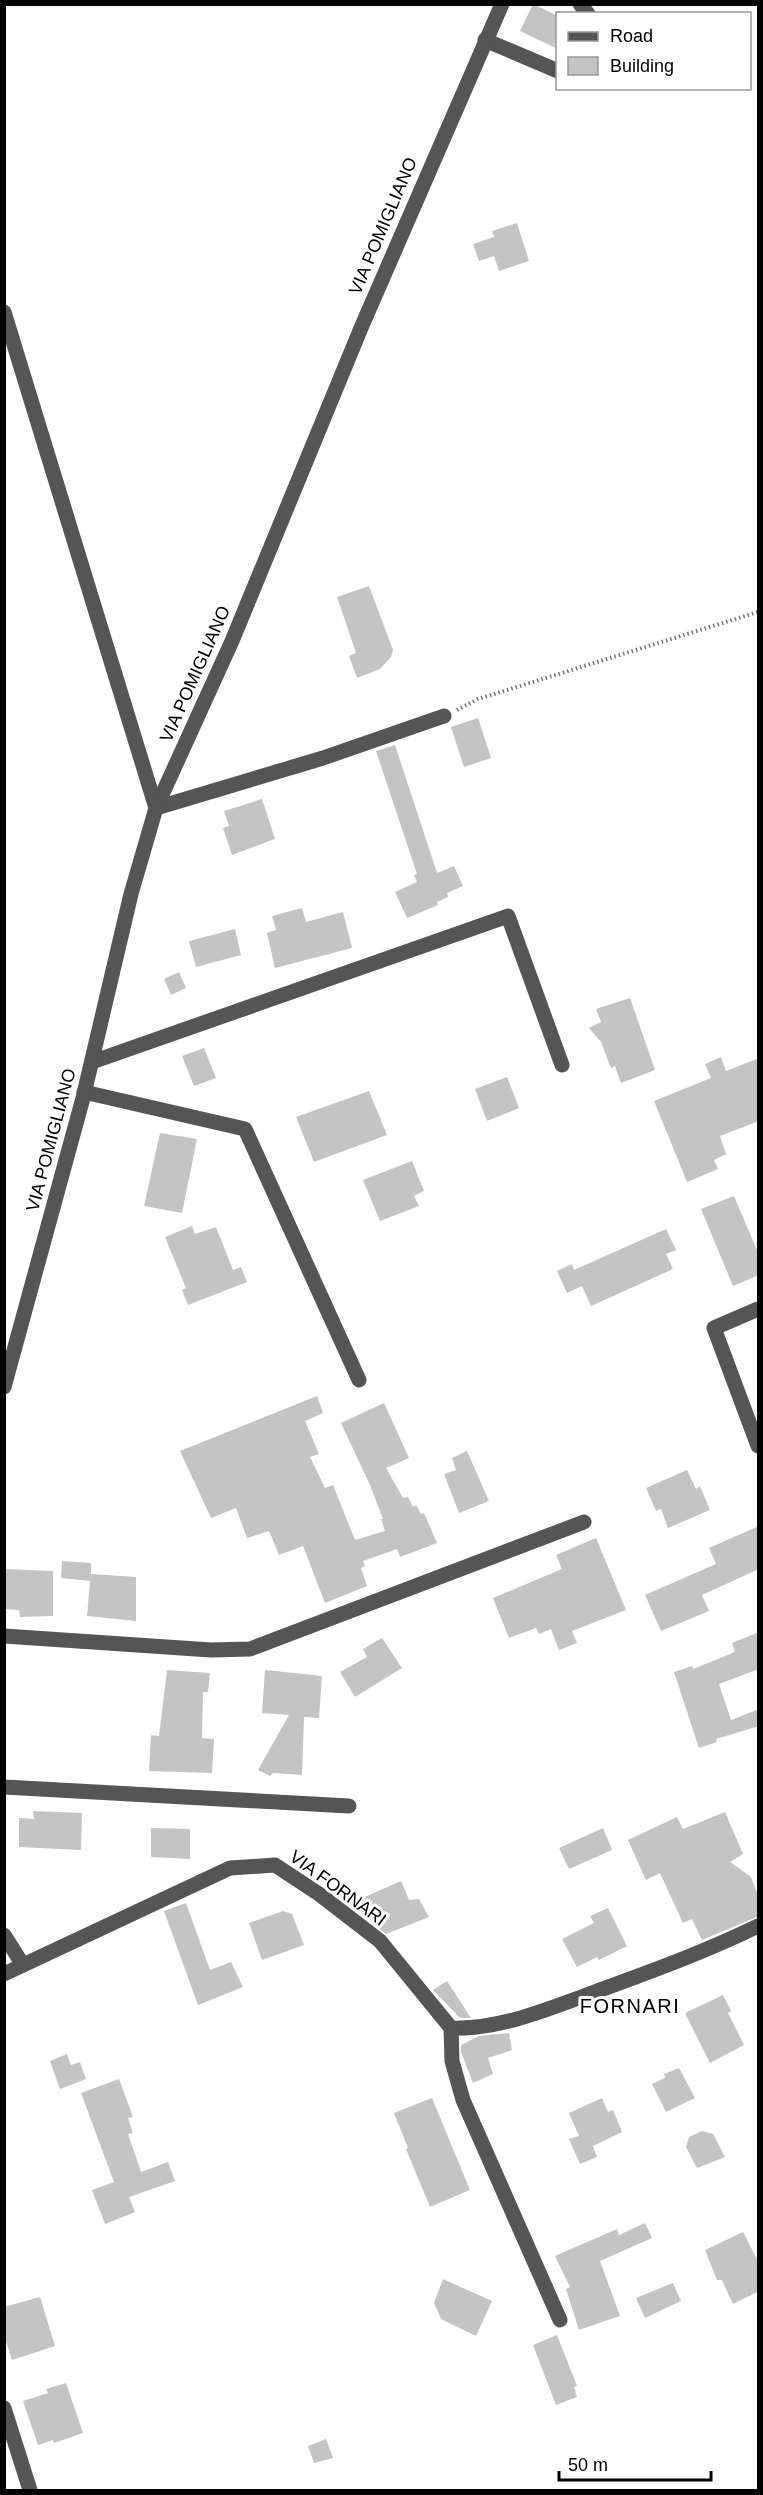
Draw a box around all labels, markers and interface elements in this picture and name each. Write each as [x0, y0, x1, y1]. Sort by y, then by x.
legend [556, 12, 751, 90]
text: Road [610, 26, 653, 46]
text: Building [610, 56, 674, 76]
street label: VIA POMIGLIANO [345, 154, 421, 298]
street label: VIA POMIGLIANO [156, 603, 234, 745]
street label: VIA POMIGLIANO [22, 1066, 80, 1214]
street label: VIA FORNARI [286, 1846, 390, 1930]
district label: FORNARI [580, 1995, 680, 2017]
scale bar [559, 2444, 710, 2482]
text: 50 m [568, 2455, 608, 2475]

